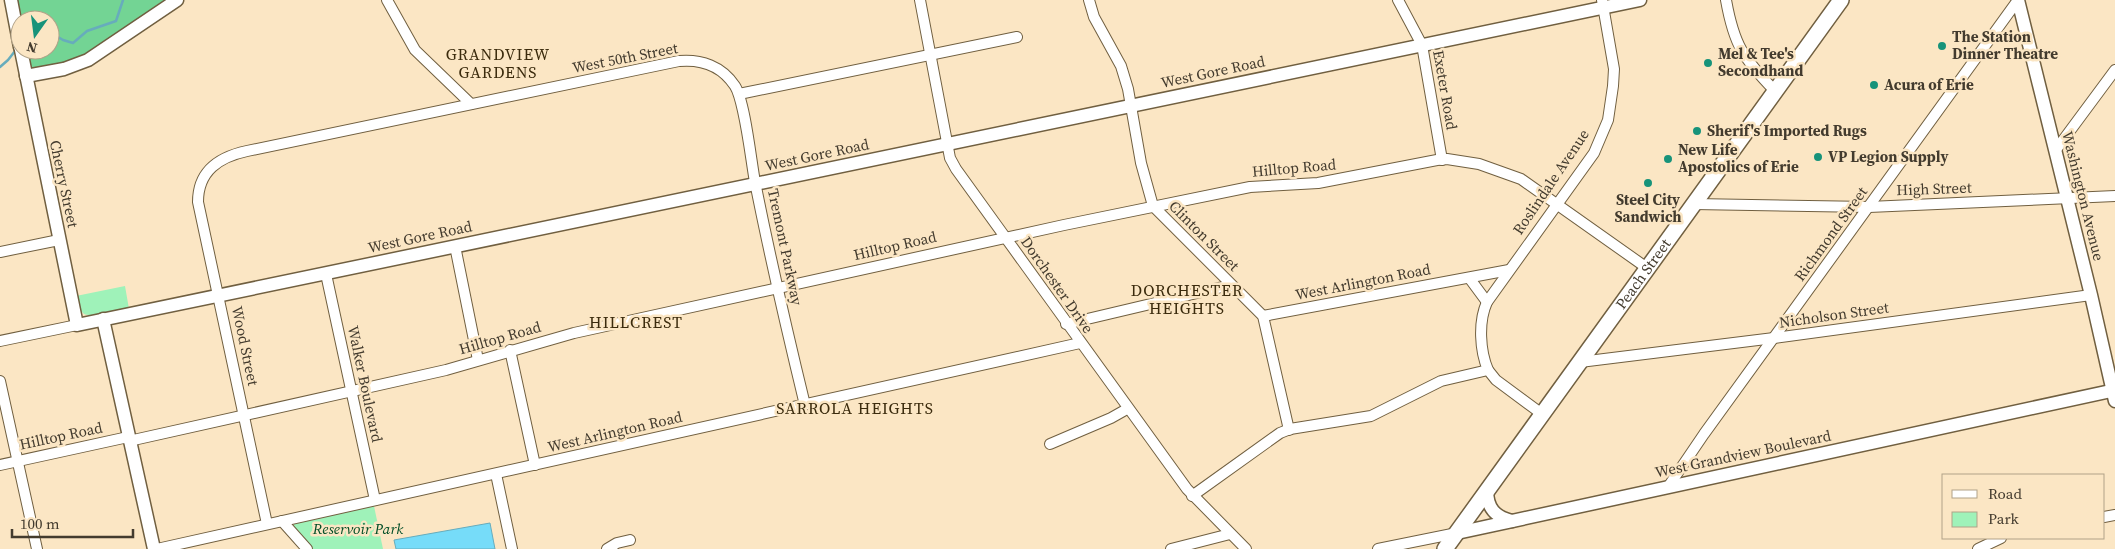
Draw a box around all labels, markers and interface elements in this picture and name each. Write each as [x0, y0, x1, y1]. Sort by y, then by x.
north arrow [10, 10, 60, 60]
place label: The Station Dinner Theatre [1952, 26, 2058, 64]
text: N [24, 37, 39, 59]
street label: West 50th Street [570, 37, 680, 78]
marker: The Station Dinner Theatre [1936, 40, 1948, 52]
district label: GRANDVIEW GARDENS [446, 43, 550, 83]
place label: Mel & Tee's Secondhand [1718, 43, 1803, 81]
street label: Exeter Road [1428, 48, 1463, 132]
street label: West Gore Road [1159, 50, 1267, 93]
marker: Mel & Tee's Secondhand [1702, 57, 1714, 69]
place label: Acura of Erie [1884, 74, 1974, 95]
marker: Acura of Erie [1868, 79, 1880, 91]
place label: Sherif's Imported Rugs [1707, 120, 1867, 141]
street label: Roslindale Avenue [1507, 125, 1594, 239]
marker: Sherif's Imported Rugs [1691, 125, 1703, 137]
street label: Washington Avenue [2057, 129, 2110, 263]
street label: West Gore Road [763, 133, 871, 176]
street label: Cherry Street [45, 138, 84, 230]
place label: New Life Apostolics of Erie [1678, 139, 1799, 177]
place label: VP Legion Supply [1828, 146, 1948, 167]
marker: VP Legion Supply [1812, 151, 1824, 163]
street label: Hilltop Road [1251, 153, 1337, 182]
marker: New Life Apostolics of Erie [1662, 153, 1674, 165]
marker: Steel City Sandwich [1642, 177, 1654, 189]
street label: High Street [1896, 177, 1972, 200]
street label: Richmond Street [1789, 182, 1872, 285]
street label: Tremont Parkway [763, 187, 808, 307]
place label: Steel City Sandwich [1614, 189, 1682, 227]
street label: Clinton Street [1164, 196, 1244, 276]
street label: West Gore Road [366, 215, 474, 258]
street label: Hilltop Road [851, 226, 939, 265]
street label: Dorchester Drive [1016, 232, 1099, 338]
street label: Peach Street [1610, 234, 1676, 313]
street label: West Arlington Road [1293, 258, 1433, 305]
district label: DORCHESTER HEIGHTS [1131, 279, 1243, 319]
street label: Nicholson Street [1778, 296, 1890, 333]
street label: Wood Street [227, 304, 264, 388]
district label: HILLCREST [589, 311, 683, 333]
street label: Hilltop Road [456, 316, 544, 359]
street label: Walker Boulevard [343, 324, 388, 445]
district label: SARROLA HEIGHTS [776, 397, 934, 419]
street label: West Arlington Road [546, 406, 685, 457]
street label: Hilltop Road [17, 416, 105, 455]
street label: West Grandview Boulevard [1653, 424, 1833, 482]
legend [1942, 474, 2105, 539]
text: Road [1988, 483, 2022, 504]
scale bar [12, 506, 134, 538]
text: Park [1988, 508, 2020, 529]
text: 100 m [20, 513, 60, 534]
park label: Reservoir Park [312, 518, 404, 539]

